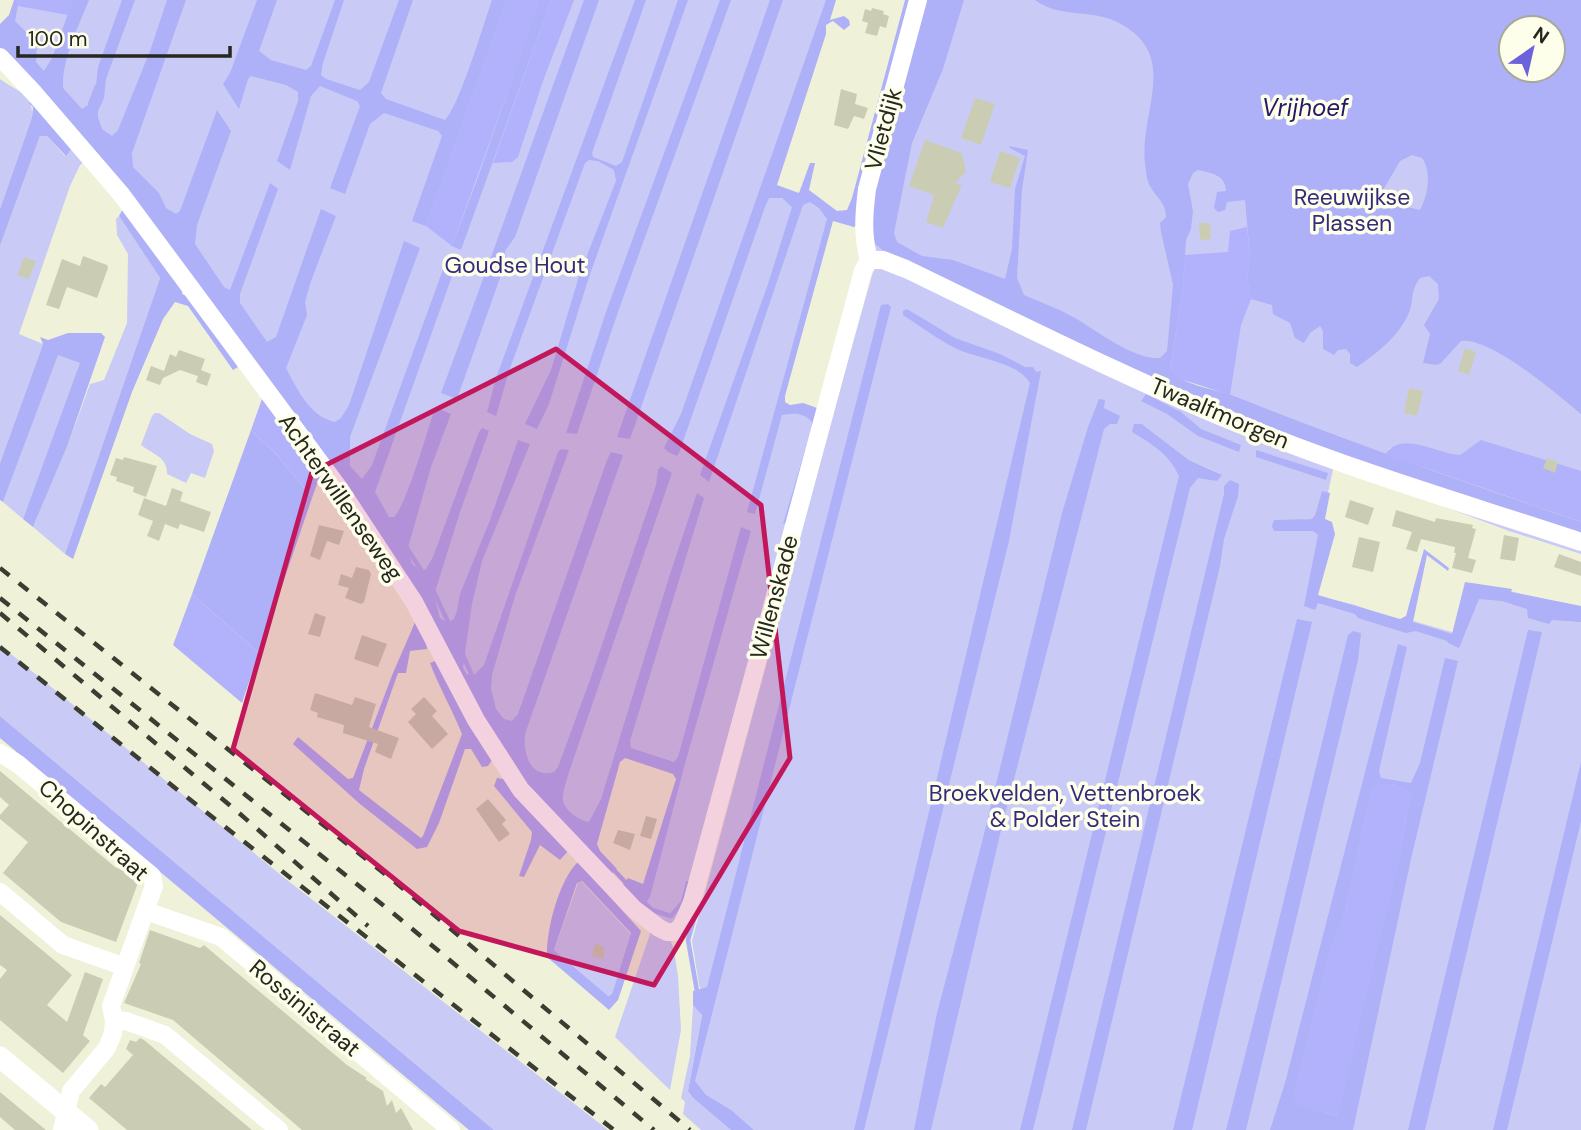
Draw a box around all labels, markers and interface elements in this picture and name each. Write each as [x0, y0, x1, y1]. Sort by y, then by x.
scale bar [18, 14, 229, 58]
north arrow [1497, 14, 1567, 84]
text: N [1528, 21, 1554, 50]
text: 100 m [28, 25, 88, 53]
street label: Vlietdijk [858, 84, 909, 174]
water label: Vrijhoef [1262, 92, 1350, 123]
park label: Reeuwijkse Plassen [1294, 182, 1410, 238]
park label: Goudse Hout [445, 250, 585, 280]
street label: Twaalfmorgen [1146, 370, 1294, 456]
street label: Achterwillenseweg [272, 407, 410, 587]
street label: Willenskade [743, 532, 805, 662]
street label: Chopinstraat [32, 772, 156, 888]
park label: Broekvelden, Vettenbroek & Polder Stein [929, 778, 1202, 834]
street label: Rossinistraat [243, 953, 367, 1063]

